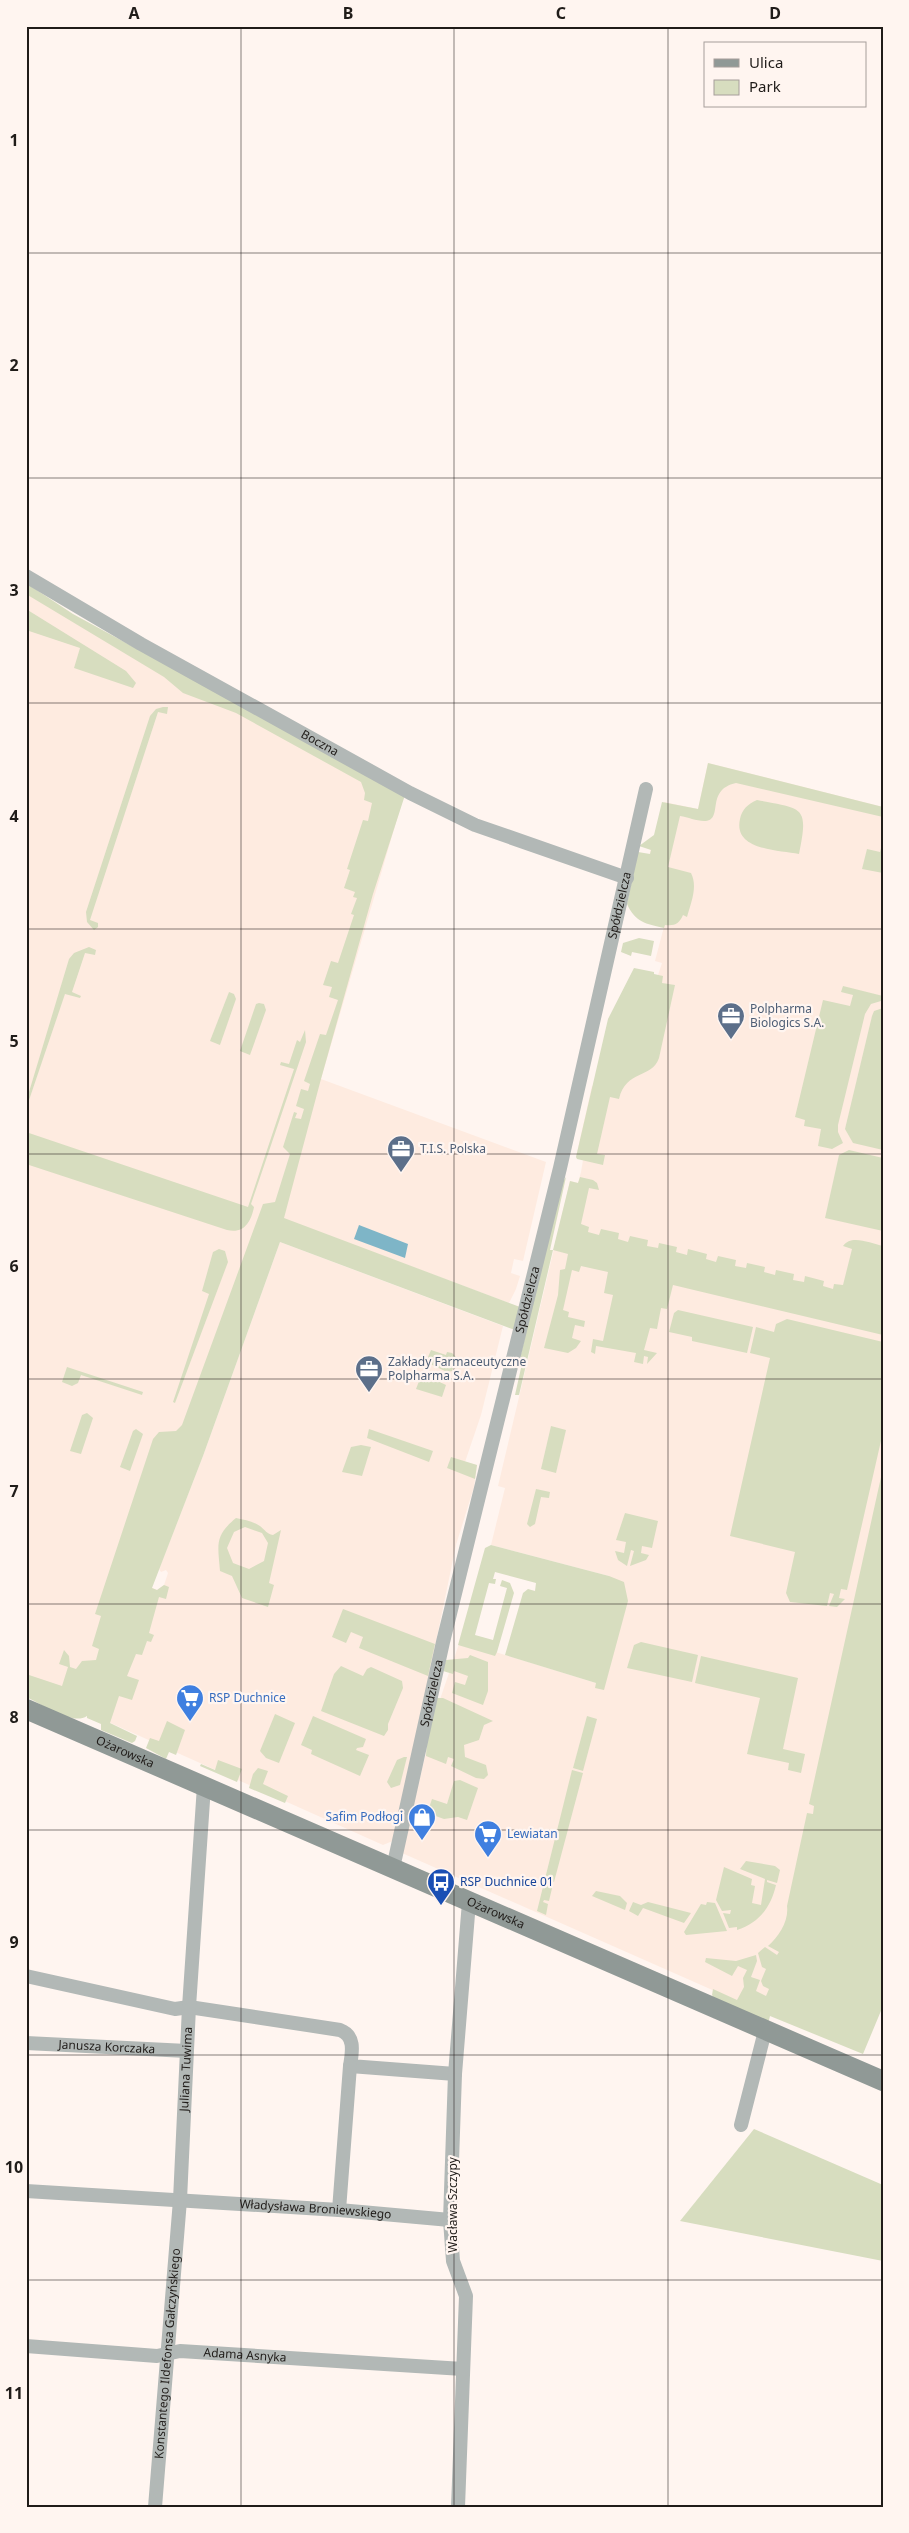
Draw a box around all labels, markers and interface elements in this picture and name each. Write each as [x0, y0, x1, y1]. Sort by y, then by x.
text: A [128, 2, 140, 24]
text: B [343, 2, 353, 24]
text: C [556, 2, 566, 24]
text: D [769, 2, 781, 24]
legend [704, 42, 866, 108]
text: Ulica [749, 52, 783, 72]
text: Park [749, 76, 781, 96]
text: 1 [9, 129, 19, 151]
text: 2 [9, 354, 19, 376]
text: 3 [9, 579, 19, 601]
street label: Boczna [298, 725, 342, 760]
text: 4 [9, 805, 19, 827]
street label: Spółdzielcza [603, 870, 635, 941]
place label: Polpharma Biologics S.A. [750, 1000, 824, 1031]
office icon: Polpharma Biologics S.A. [716, 1001, 746, 1040]
text: 5 [9, 1030, 19, 1052]
office icon: T.I.S. Polska [386, 1134, 416, 1173]
place label: T.I.S. Polska [420, 1140, 486, 1157]
text: 6 [9, 1255, 19, 1277]
street label: Spółdzielcza [511, 1264, 543, 1335]
place label: Zakłady Farmaceutyczne Polpharma S.A. [388, 1353, 527, 1384]
office icon: Zakłady Farmaceutyczne Polpharma S.A. [354, 1354, 384, 1393]
text: 7 [9, 1480, 19, 1502]
street label: Spółdzielcza [415, 1658, 447, 1728]
supermarket icon: RSP Duchnice [175, 1683, 205, 1722]
place label: RSP Duchnice [209, 1689, 286, 1706]
text: 8 [9, 1706, 19, 1728]
street label: Ożarowska [94, 1731, 157, 1772]
shop icon: Safim Podłogi [407, 1802, 437, 1841]
place label: Safim Podłogi [325, 1808, 403, 1825]
supermarket icon: Lewiatan [473, 1819, 503, 1858]
place label: Lewiatan [507, 1825, 558, 1842]
bus stop icon: RSP Duchnice 01 [426, 1867, 456, 1906]
place label: RSP Duchnice 01 [460, 1873, 554, 1890]
street label: Ożarowska [464, 1892, 528, 1933]
text: 9 [9, 1931, 19, 1953]
street label: Juliana Tuwima [175, 2026, 196, 2113]
street label: Janusza Korczaka [57, 2036, 156, 2057]
text: 10 [5, 2156, 23, 2178]
street label: Wacława Szczypy [444, 2156, 461, 2253]
street label: Władysława Broniewskiego [239, 2195, 392, 2223]
street label: Konstantego Ildefonsa Gałczyńskiego [150, 2247, 184, 2459]
street label: Adama Asnyka [203, 2344, 287, 2366]
text: 11 [5, 2382, 23, 2404]

